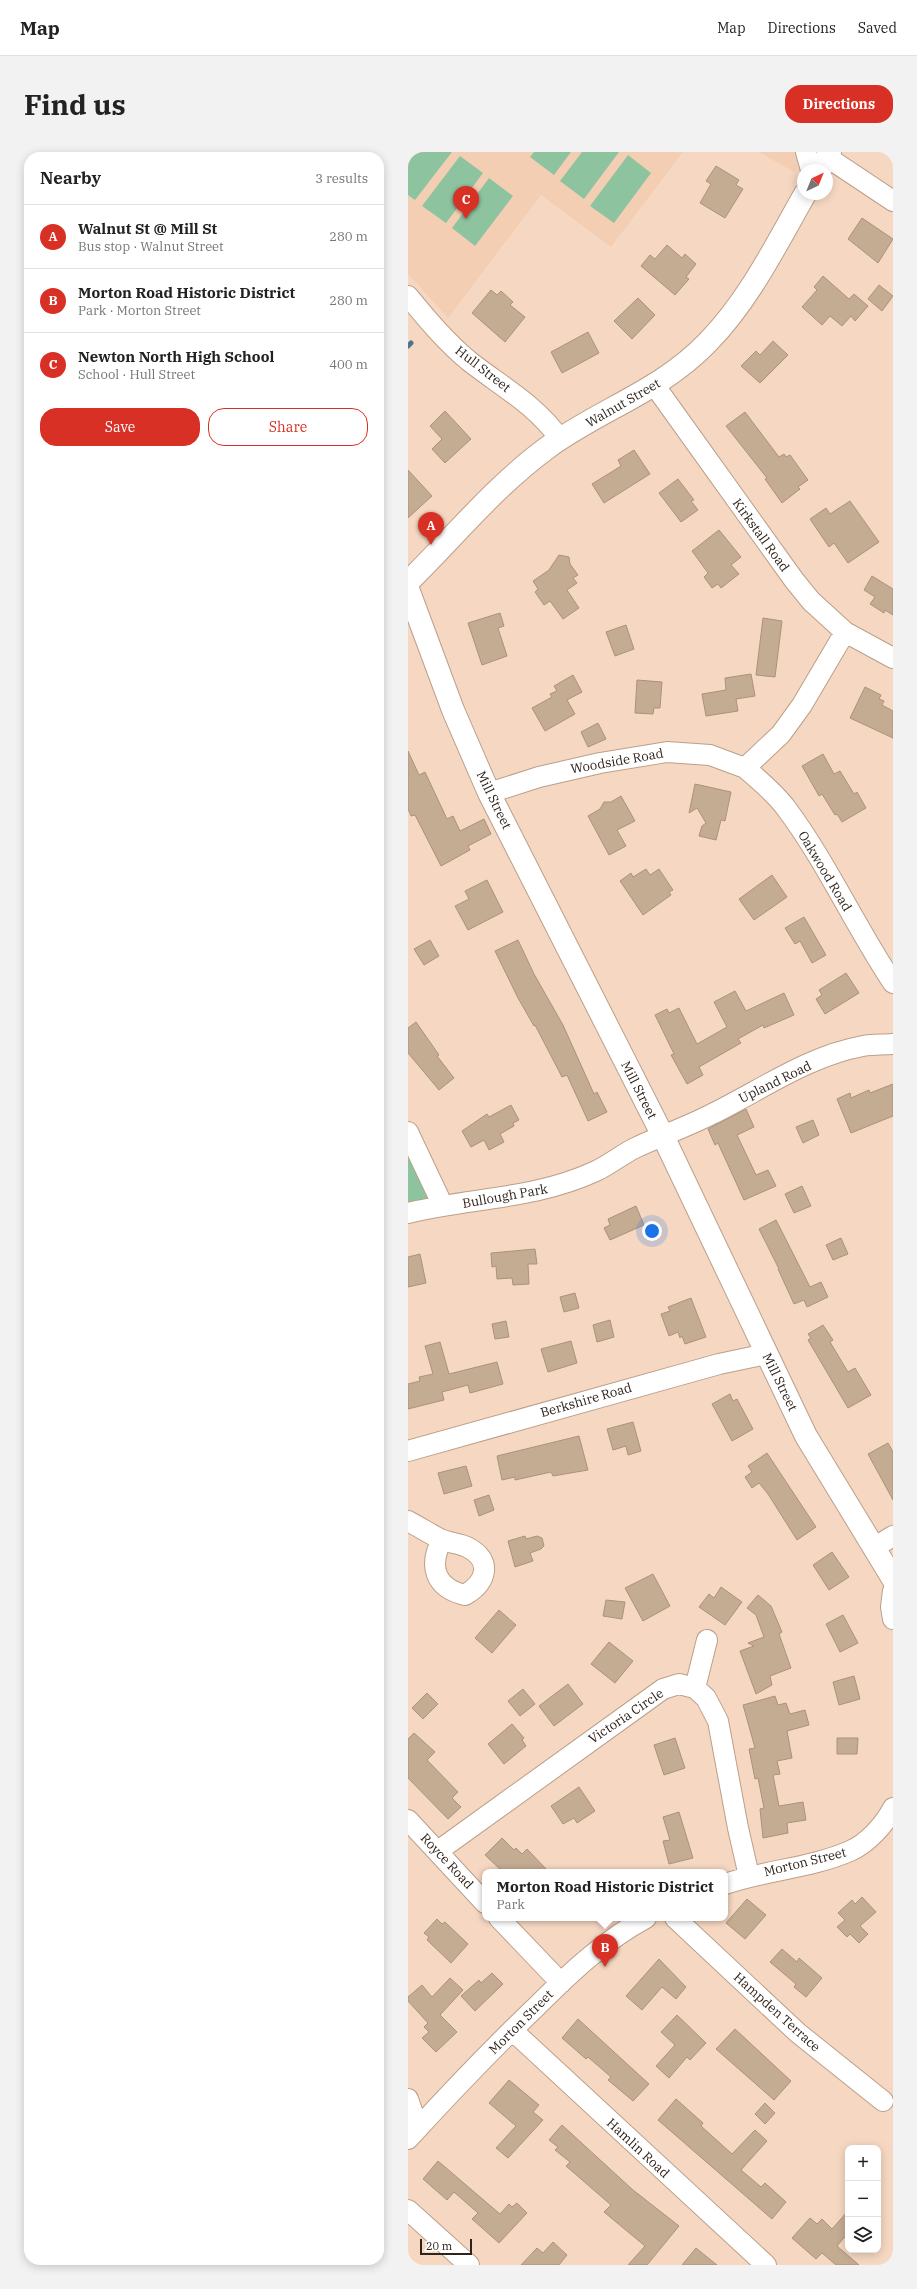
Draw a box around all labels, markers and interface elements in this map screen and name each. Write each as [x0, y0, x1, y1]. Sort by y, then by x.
text: Map [20, 16, 60, 40]
text: Map [717, 19, 746, 37]
text: Directions [768, 19, 836, 37]
text: Saved [858, 19, 897, 37]
button: Directions [785, 85, 893, 123]
text: Find us [24, 86, 126, 123]
north arrow [797, 164, 833, 200]
text: Nearby [40, 167, 101, 189]
text: 3 results [315, 170, 368, 187]
pin: C [453, 186, 479, 219]
text: Walnut St @ Mill St [78, 219, 217, 238]
text: A [48, 228, 58, 245]
text: 280 m [329, 228, 368, 245]
text: Bus stop · Walnut Street [78, 238, 224, 255]
text: Morton Road Historic District [78, 283, 295, 302]
text: B [48, 292, 58, 309]
text: 280 m [329, 292, 368, 309]
text: Park · Morton Street [78, 302, 201, 319]
street label: Hull Street [452, 342, 514, 396]
text: Newton North High School [78, 347, 274, 366]
text: C [49, 356, 57, 373]
text: 400 m [329, 356, 368, 373]
text: School · Hull Street [78, 366, 195, 383]
street label: Walnut Street [583, 375, 664, 431]
button: Save [40, 408, 200, 446]
button: Share [208, 408, 368, 446]
street label: Kirkstall Road [729, 495, 793, 575]
pin: A [418, 512, 444, 545]
street label: Woodside Road [569, 744, 665, 778]
street label: Mill Street [473, 768, 516, 832]
street label: Oakwood Road [794, 828, 856, 914]
street label: Upland Road [736, 1057, 814, 1107]
street label: Mill Street [617, 1058, 661, 1122]
street label: Bullough Park [461, 1180, 549, 1212]
your location [642, 1221, 662, 1241]
street label: Mill Street [759, 1350, 802, 1414]
street label: Berkshire Road [538, 1379, 634, 1421]
street label: Victoria Circle [585, 1685, 667, 1747]
street label: Royce Road [417, 1830, 477, 1893]
street label: Morton Street [762, 1843, 848, 1880]
popup [482, 1869, 728, 1921]
text: Morton Road Historic District [496, 1877, 714, 1896]
text: Park [496, 1896, 525, 1913]
pin: B [592, 1934, 618, 1967]
street label: Hampden Terrace [730, 1969, 824, 2055]
street label: Morton Street [485, 1986, 557, 2058]
street label: Hamlin Road [603, 2114, 673, 2182]
map controls [845, 2145, 881, 2253]
button: + [845, 2145, 881, 2181]
button: − [845, 2181, 881, 2217]
button: layers [845, 2217, 881, 2253]
scale bar [420, 2237, 472, 2256]
text: 20 m [426, 2239, 452, 2253]

